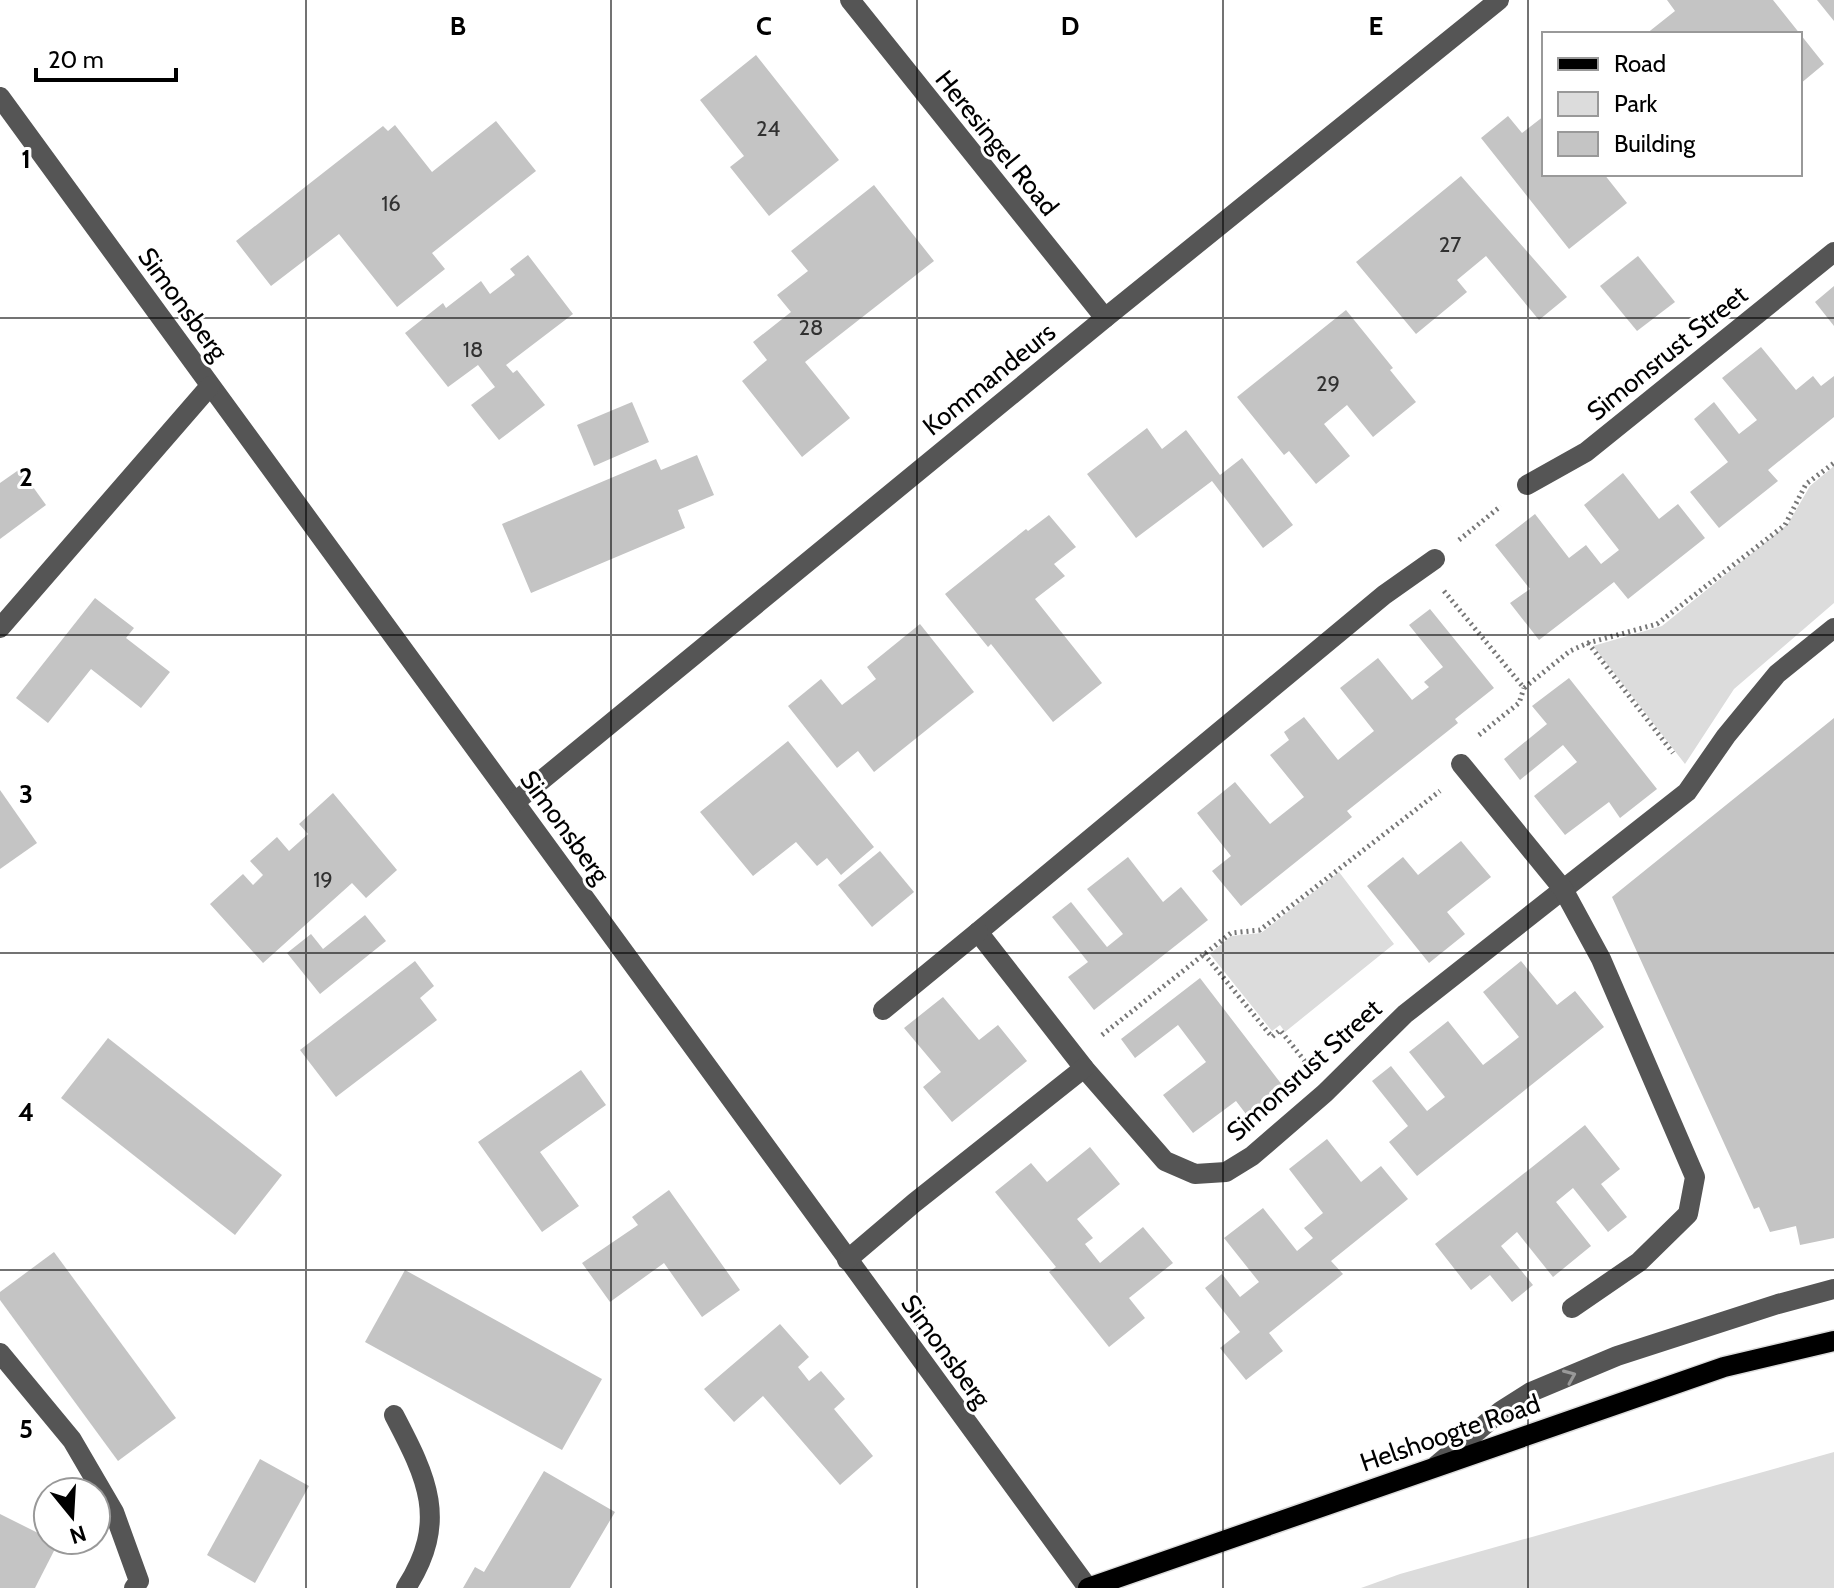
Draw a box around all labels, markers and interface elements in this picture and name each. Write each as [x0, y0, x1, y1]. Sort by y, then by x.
text: B [450, 10, 466, 42]
text: C [756, 10, 772, 42]
text: D [1061, 10, 1079, 42]
text: E [1369, 10, 1383, 42]
scale bar [36, 32, 176, 82]
legend [1542, 32, 1802, 176]
text: 20 m [48, 45, 104, 74]
text: Road [1614, 49, 1666, 78]
street label: Heresingel Road [929, 64, 1065, 222]
text: Park [1614, 89, 1657, 118]
house number: 24 [756, 115, 780, 142]
text: Building [1614, 129, 1696, 158]
text: 1 [21, 143, 31, 175]
house number: 16 [381, 190, 401, 217]
house number: 27 [1439, 231, 1461, 258]
street label: Simonsberg [131, 241, 235, 368]
street label: Simonsrust Street [1580, 278, 1754, 427]
house number: 28 [799, 314, 823, 341]
street label: Kommandeurs [916, 316, 1062, 442]
house number: 18 [463, 336, 483, 363]
house number: 29 [1316, 370, 1340, 397]
text: 2 [19, 461, 33, 493]
street label: Simonsberg [513, 764, 617, 891]
text: 3 [19, 778, 33, 810]
house number: 19 [313, 866, 333, 893]
street label: Simonsrust Street [1220, 992, 1388, 1148]
text: 4 [18, 1096, 34, 1128]
street label: Simonsberg [894, 1288, 998, 1415]
one-way arrow [1562, 1369, 1576, 1385]
street label: Helshoogte Road [1356, 1387, 1544, 1479]
text: 5 [19, 1413, 33, 1445]
north arrow [32, 1476, 112, 1556]
text: N [66, 1519, 90, 1550]

